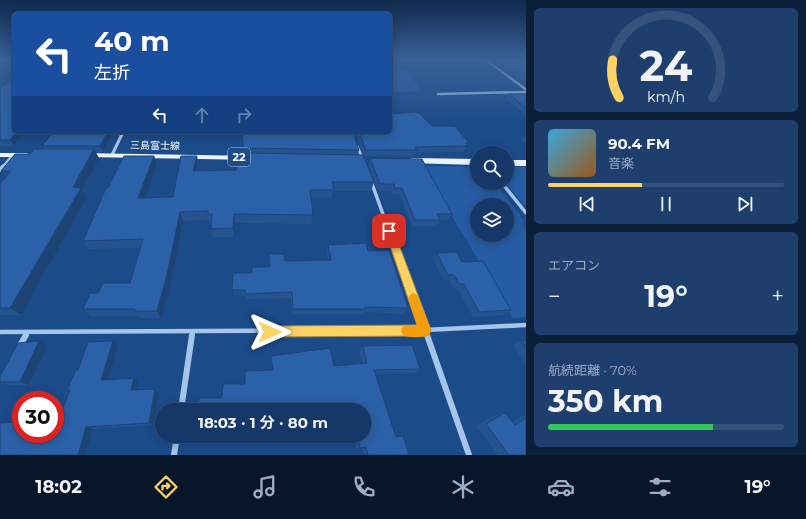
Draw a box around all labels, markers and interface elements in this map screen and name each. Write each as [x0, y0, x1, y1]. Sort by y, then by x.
text: 40 m [94, 24, 170, 58]
icon: left [28, 28, 80, 80]
text: 24 [640, 41, 693, 91]
text: 左折 [94, 62, 130, 84]
text: km/h [647, 88, 685, 106]
icon: left [149, 104, 171, 126]
icon: ahead [191, 104, 213, 126]
icon: right [233, 104, 255, 126]
text: 90.4 FM [608, 134, 670, 153]
street label: 三島富士線 [130, 139, 180, 152]
map controls [470, 146, 514, 242]
button: search [470, 146, 514, 190]
road number: 22 [228, 148, 250, 166]
text: 音楽 [608, 155, 634, 171]
icon: previous [576, 193, 598, 215]
icon: pause [655, 193, 677, 215]
icon: next [734, 193, 756, 215]
button: layers [470, 198, 514, 242]
pin [372, 214, 406, 248]
icon: arrive [378, 220, 400, 242]
text: エアコン [548, 257, 600, 273]
text: 19° [644, 278, 688, 315]
text: − [548, 283, 561, 310]
text: + [771, 283, 784, 310]
position arrow [249, 311, 291, 353]
text: 航続距離 · 70% [548, 362, 637, 378]
text: 350 km [548, 383, 663, 420]
speed limit sign: 30 [12, 391, 64, 443]
text: 18:03 · 1 分 · 80 m [198, 413, 328, 432]
icon: directions [152, 473, 180, 501]
icon: music [251, 473, 279, 501]
icon: phone [350, 473, 378, 501]
icon: climate [449, 473, 477, 501]
icon: car [547, 473, 575, 501]
icon: filters [646, 473, 674, 501]
text: 18:02 [35, 476, 82, 498]
text: 19° [745, 476, 771, 498]

